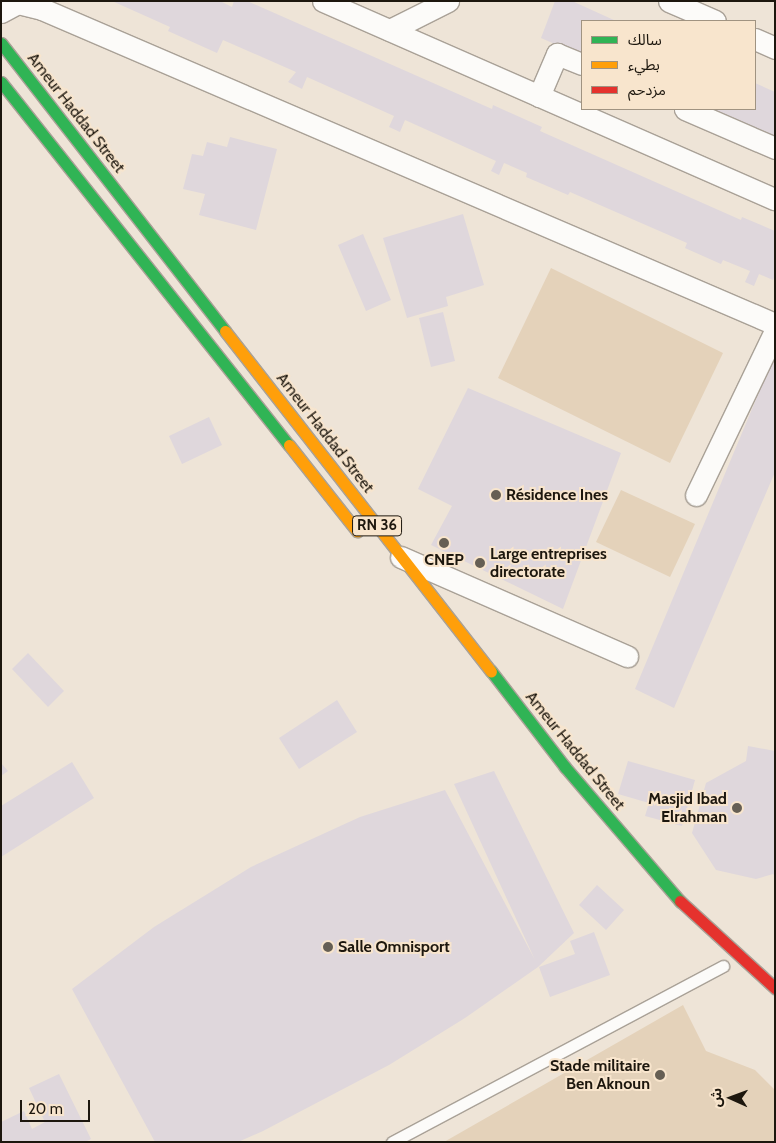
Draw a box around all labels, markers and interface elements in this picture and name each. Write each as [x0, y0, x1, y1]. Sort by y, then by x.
legend [581, 20, 756, 110]
text: سالك [628, 31, 662, 49]
street label: Ameur Haddad Street [23, 49, 129, 177]
text: بطيء [628, 56, 660, 74]
text: مزدحم [628, 81, 666, 99]
street label: Ameur Haddad Street [272, 369, 378, 497]
place label: Résidence Ines [506, 485, 608, 505]
marker: Résidence Ines [490, 489, 502, 501]
road number: RN 36 [352, 514, 402, 538]
marker: CNEP [438, 537, 450, 549]
place label: Large entreprises directorate [490, 544, 607, 582]
place label: CNEP [424, 550, 464, 570]
marker: Large entreprises directorate [474, 557, 486, 569]
street label: Ameur Haddad Street [521, 688, 629, 814]
place label: Masjid Ibad Elrahman [648, 789, 727, 827]
marker: Masjid Ibad Elrahman [731, 802, 743, 814]
place label: Salle Omnisport [338, 937, 450, 957]
marker: Salle Omnisport [322, 941, 334, 953]
place label: Stade militaire Ben Aknoun [550, 1056, 650, 1094]
marker: Stade militaire Ben Aknoun [654, 1069, 666, 1081]
north arrow [706, 1073, 756, 1123]
text: ش [707, 1088, 725, 1107]
scale bar [22, 1090, 92, 1122]
text: 20 m [28, 1100, 63, 1118]

